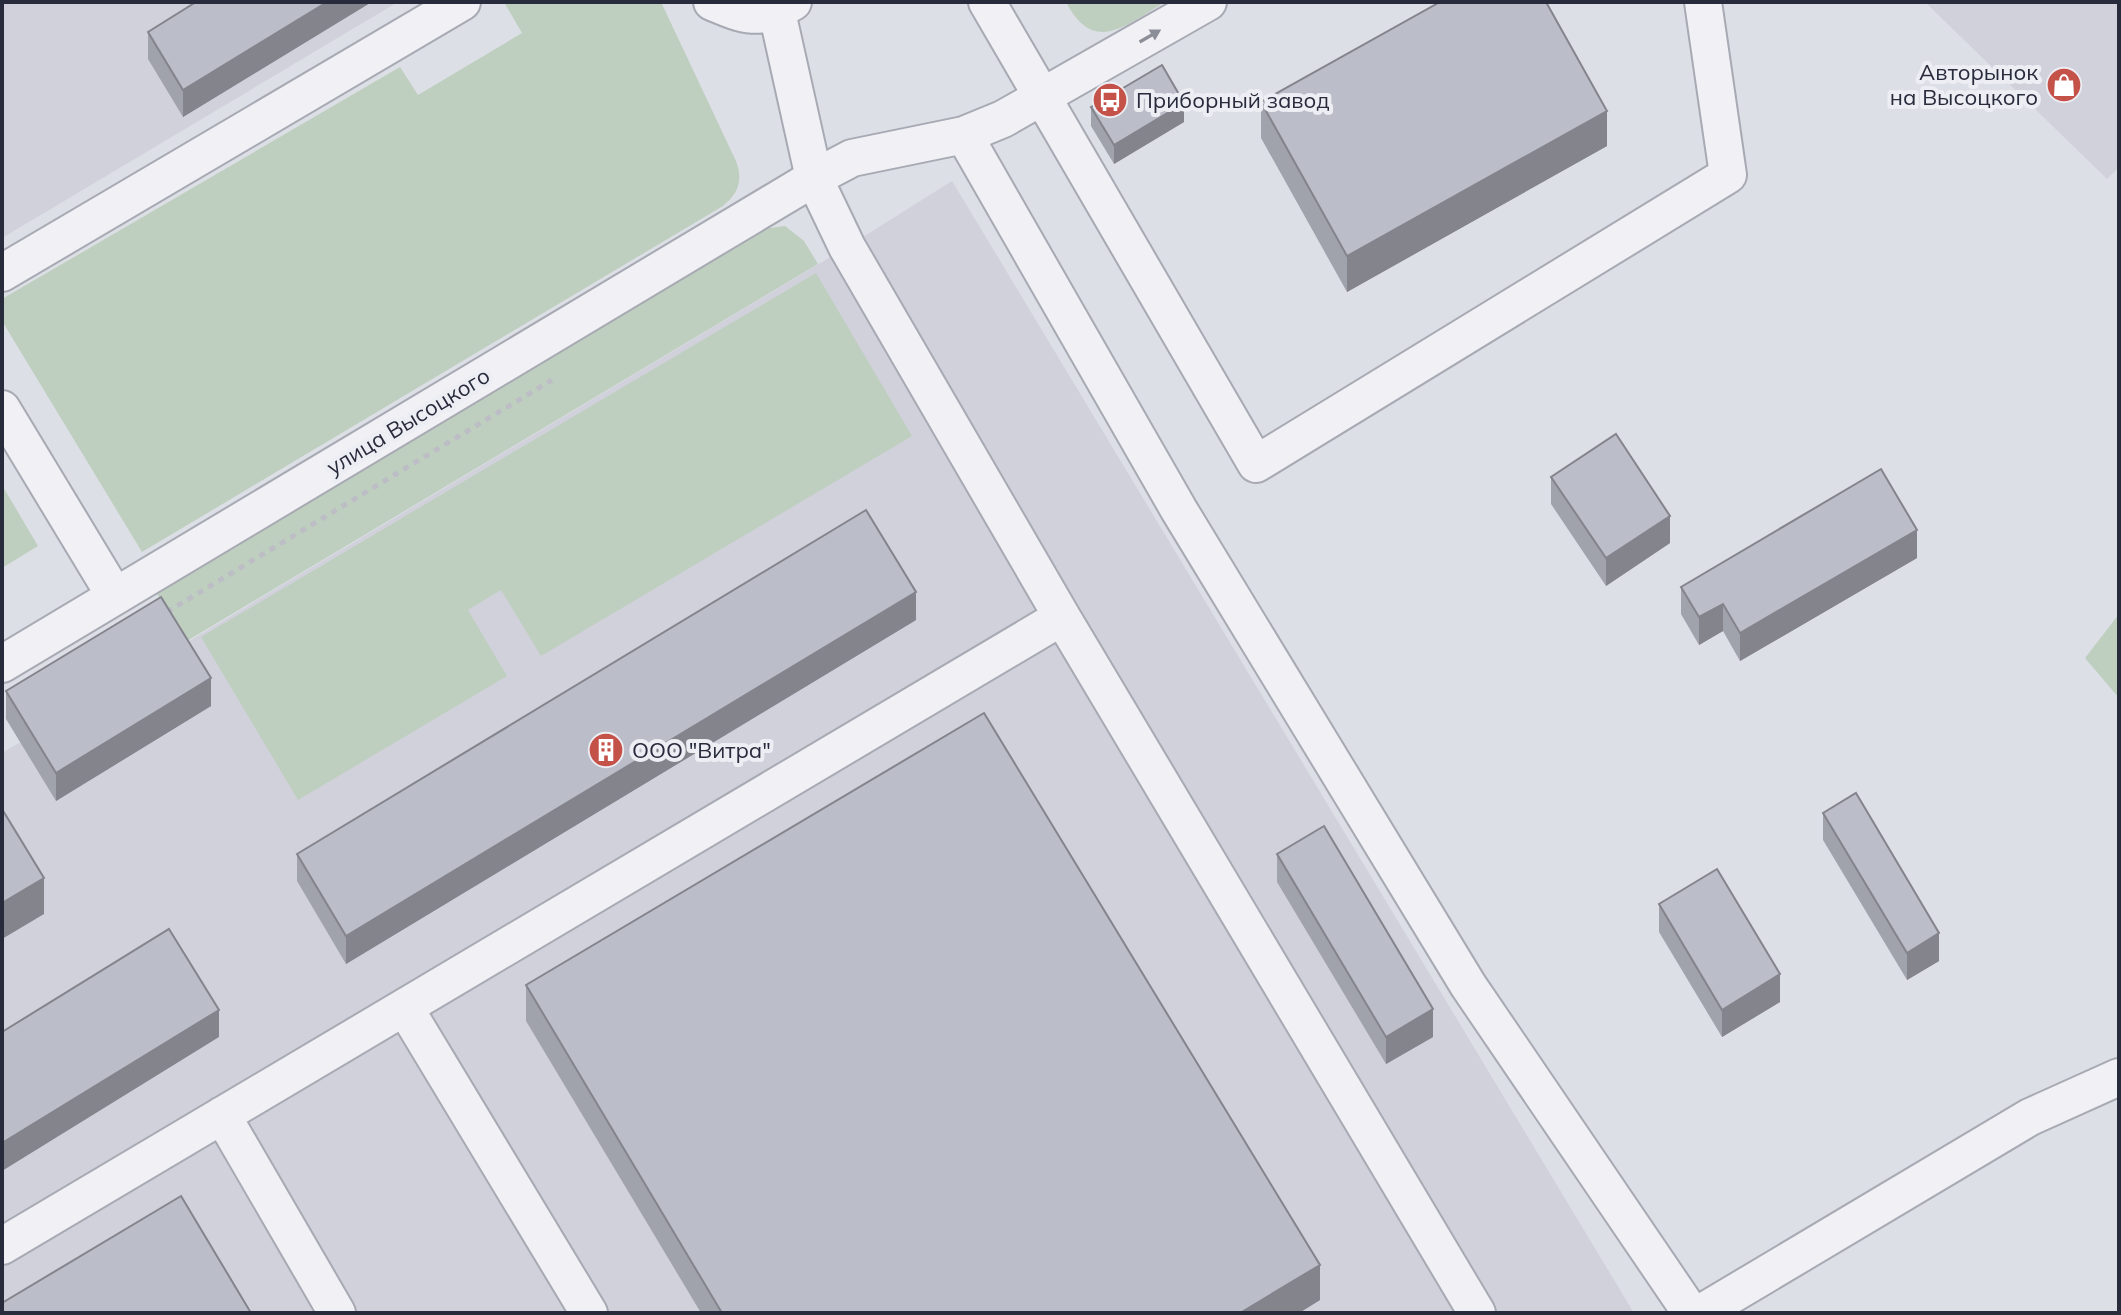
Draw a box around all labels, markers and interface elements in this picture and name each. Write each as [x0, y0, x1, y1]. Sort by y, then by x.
one-way arrow [1138, 29, 1161, 43]
place label: Авторынок на Высоцкого [1890, 58, 2038, 111]
shop icon: Авторынок на Высоцкого [2045, 66, 2083, 104]
bus stop icon: Приборный завод [1091, 81, 1129, 119]
place label: Приборный завод [1136, 86, 1330, 114]
street label: улица Высоцкого [321, 361, 495, 481]
building icon: ООО "Витра" [587, 731, 625, 769]
place label: ООО "Витра" [632, 736, 771, 764]

